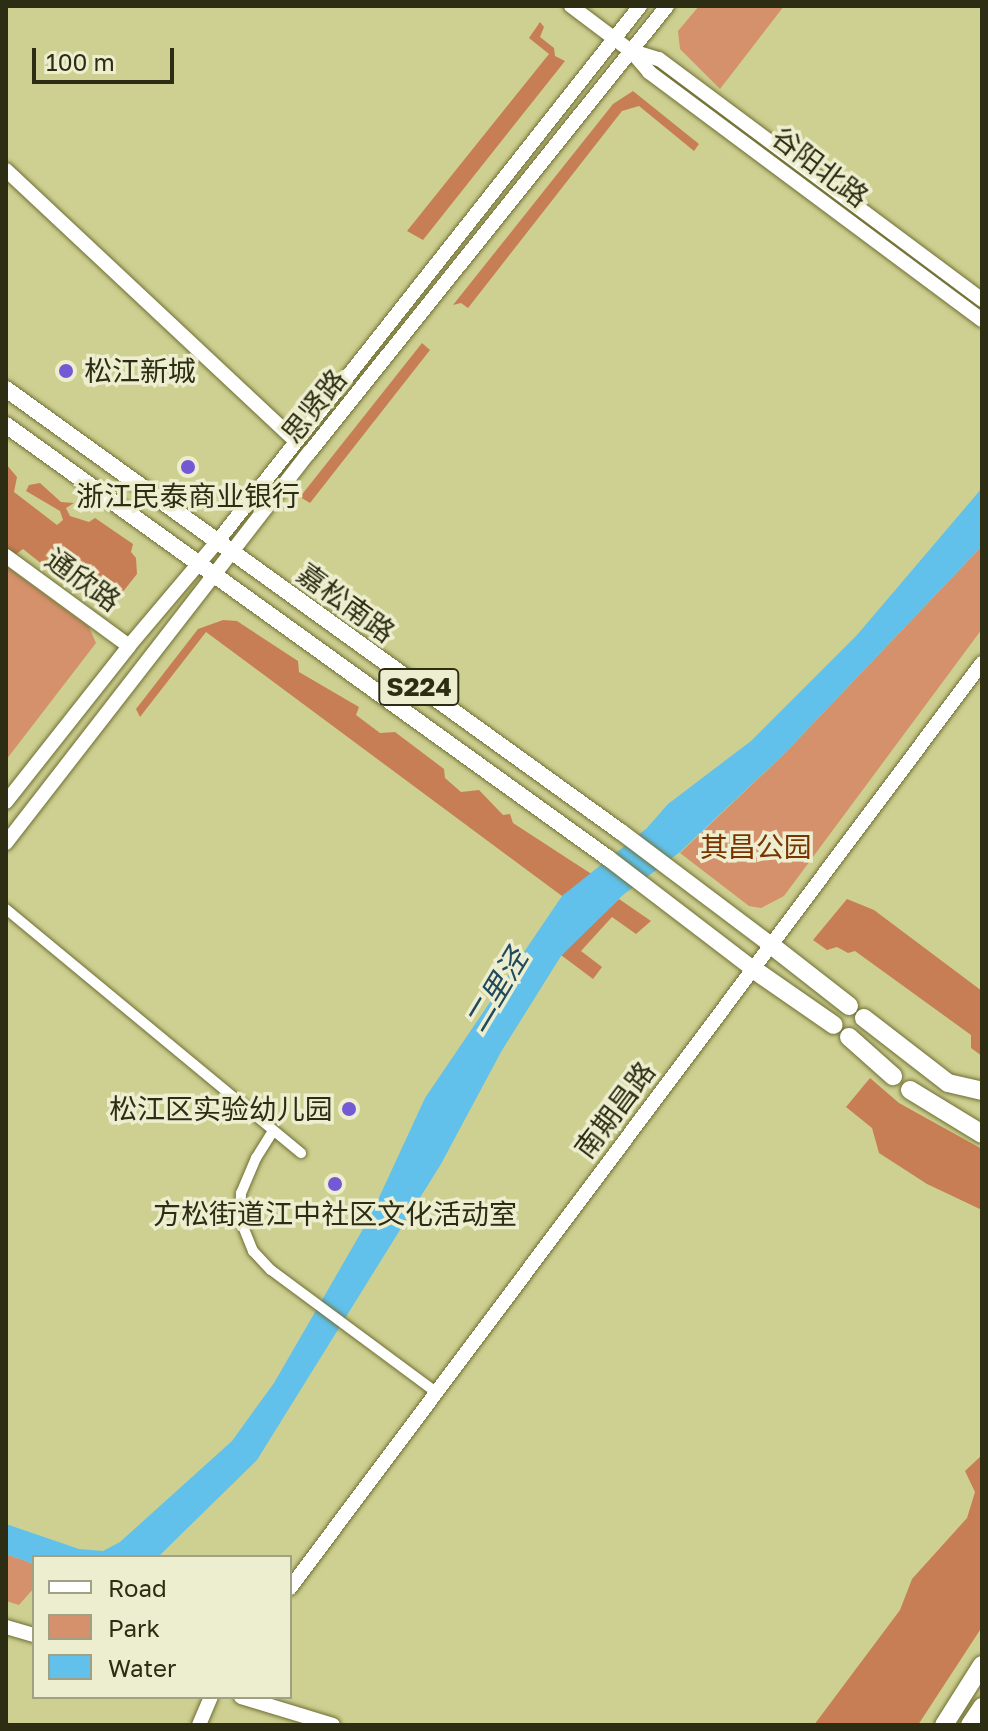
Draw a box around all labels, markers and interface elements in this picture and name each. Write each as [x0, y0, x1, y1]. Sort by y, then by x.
scale bar [36, 32, 178, 82]
text: 100 m [46, 47, 115, 76]
street label: 谷阳北路 [765, 120, 875, 214]
place label: 松江新城 [84, 354, 196, 388]
marker: 松江新城 [55, 360, 77, 382]
street label: 思贤路 [275, 363, 353, 449]
marker: 浙江民泰商业银行 [179, 458, 197, 476]
place label: 浙江民泰商业银行 [76, 479, 300, 513]
street label: 通欣路 [39, 542, 127, 618]
street label: 嘉松南路 [291, 556, 401, 650]
road number: S224 [377, 665, 461, 709]
park label: 其昌公园 [700, 830, 812, 864]
water label: 二里泾 [457, 942, 535, 1038]
street label: 南期昌路 [568, 1055, 662, 1165]
place label: 松江区实验幼儿园 [109, 1092, 333, 1126]
marker: 松江区实验幼儿园 [340, 1100, 358, 1118]
marker: 方松街道江中社区文化活动室 [326, 1175, 344, 1193]
place label: 方松街道江中社区文化活动室 [153, 1197, 517, 1231]
legend [32, 1555, 292, 1699]
text: Road [108, 1573, 167, 1602]
text: Park [108, 1613, 160, 1642]
text: Water [108, 1653, 176, 1682]

